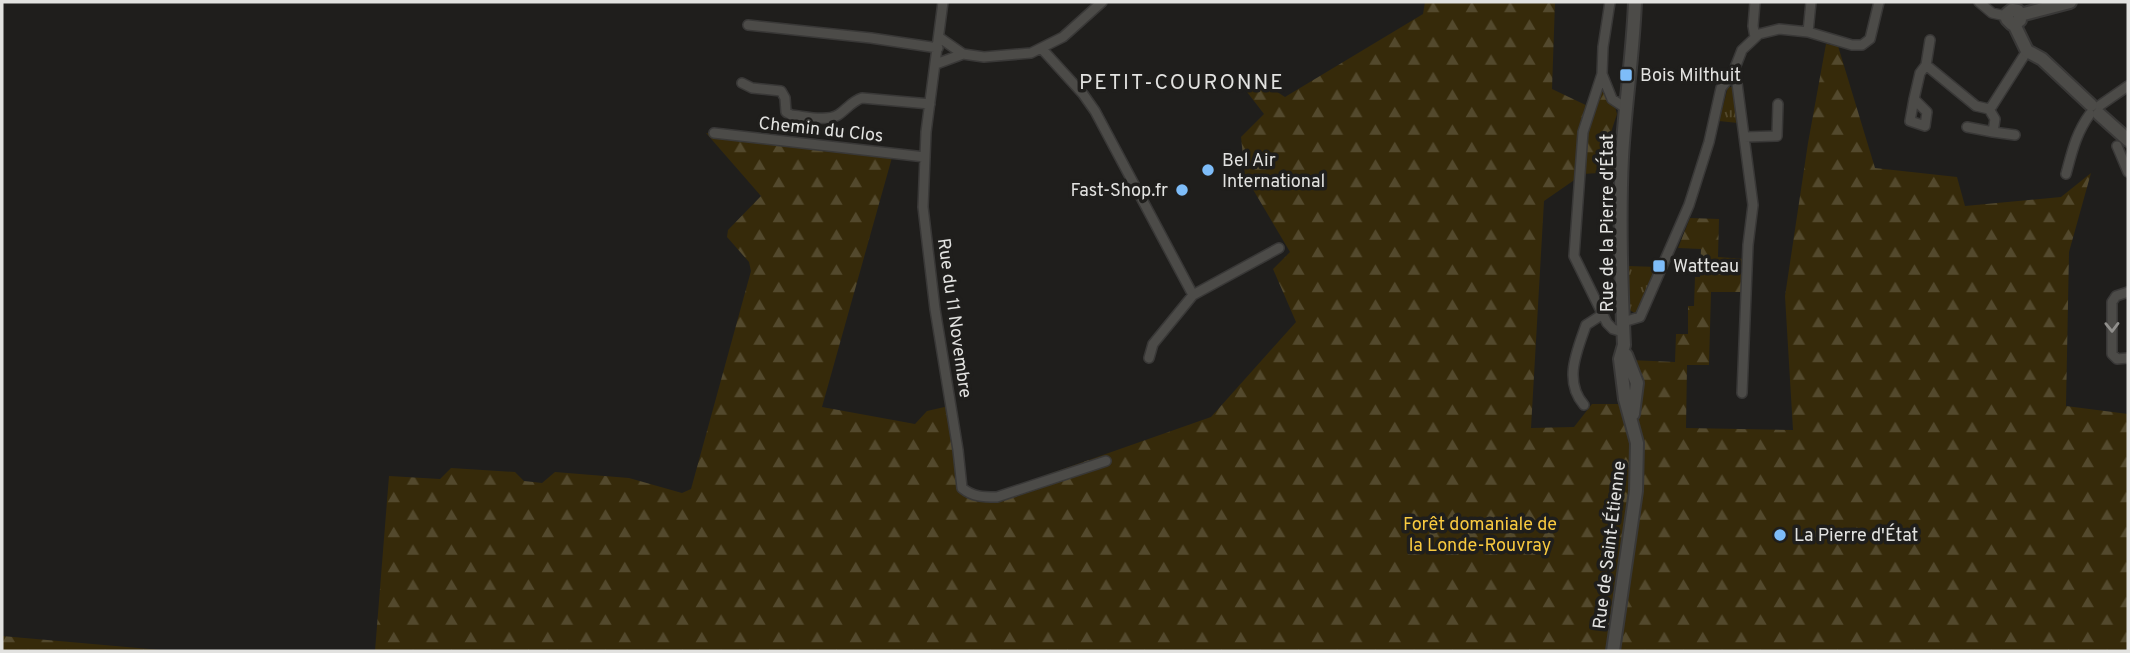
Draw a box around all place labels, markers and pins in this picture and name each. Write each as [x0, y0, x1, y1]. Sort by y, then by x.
place label: Bois Milthuit [1640, 65, 1741, 88]
marker: Bois Milthuit [1618, 67, 1634, 83]
place label: Bel Air International [1222, 150, 1325, 194]
marker: Bel Air International [1200, 162, 1216, 178]
place label: Fast-Shop.fr [1071, 180, 1168, 203]
marker: Fast-Shop.fr [1174, 182, 1190, 198]
place label: Watteau [1673, 256, 1739, 279]
marker: Watteau [1651, 258, 1667, 274]
place label: La Pierre d'État [1794, 523, 1918, 548]
marker: La Pierre d'État [1772, 527, 1788, 543]

